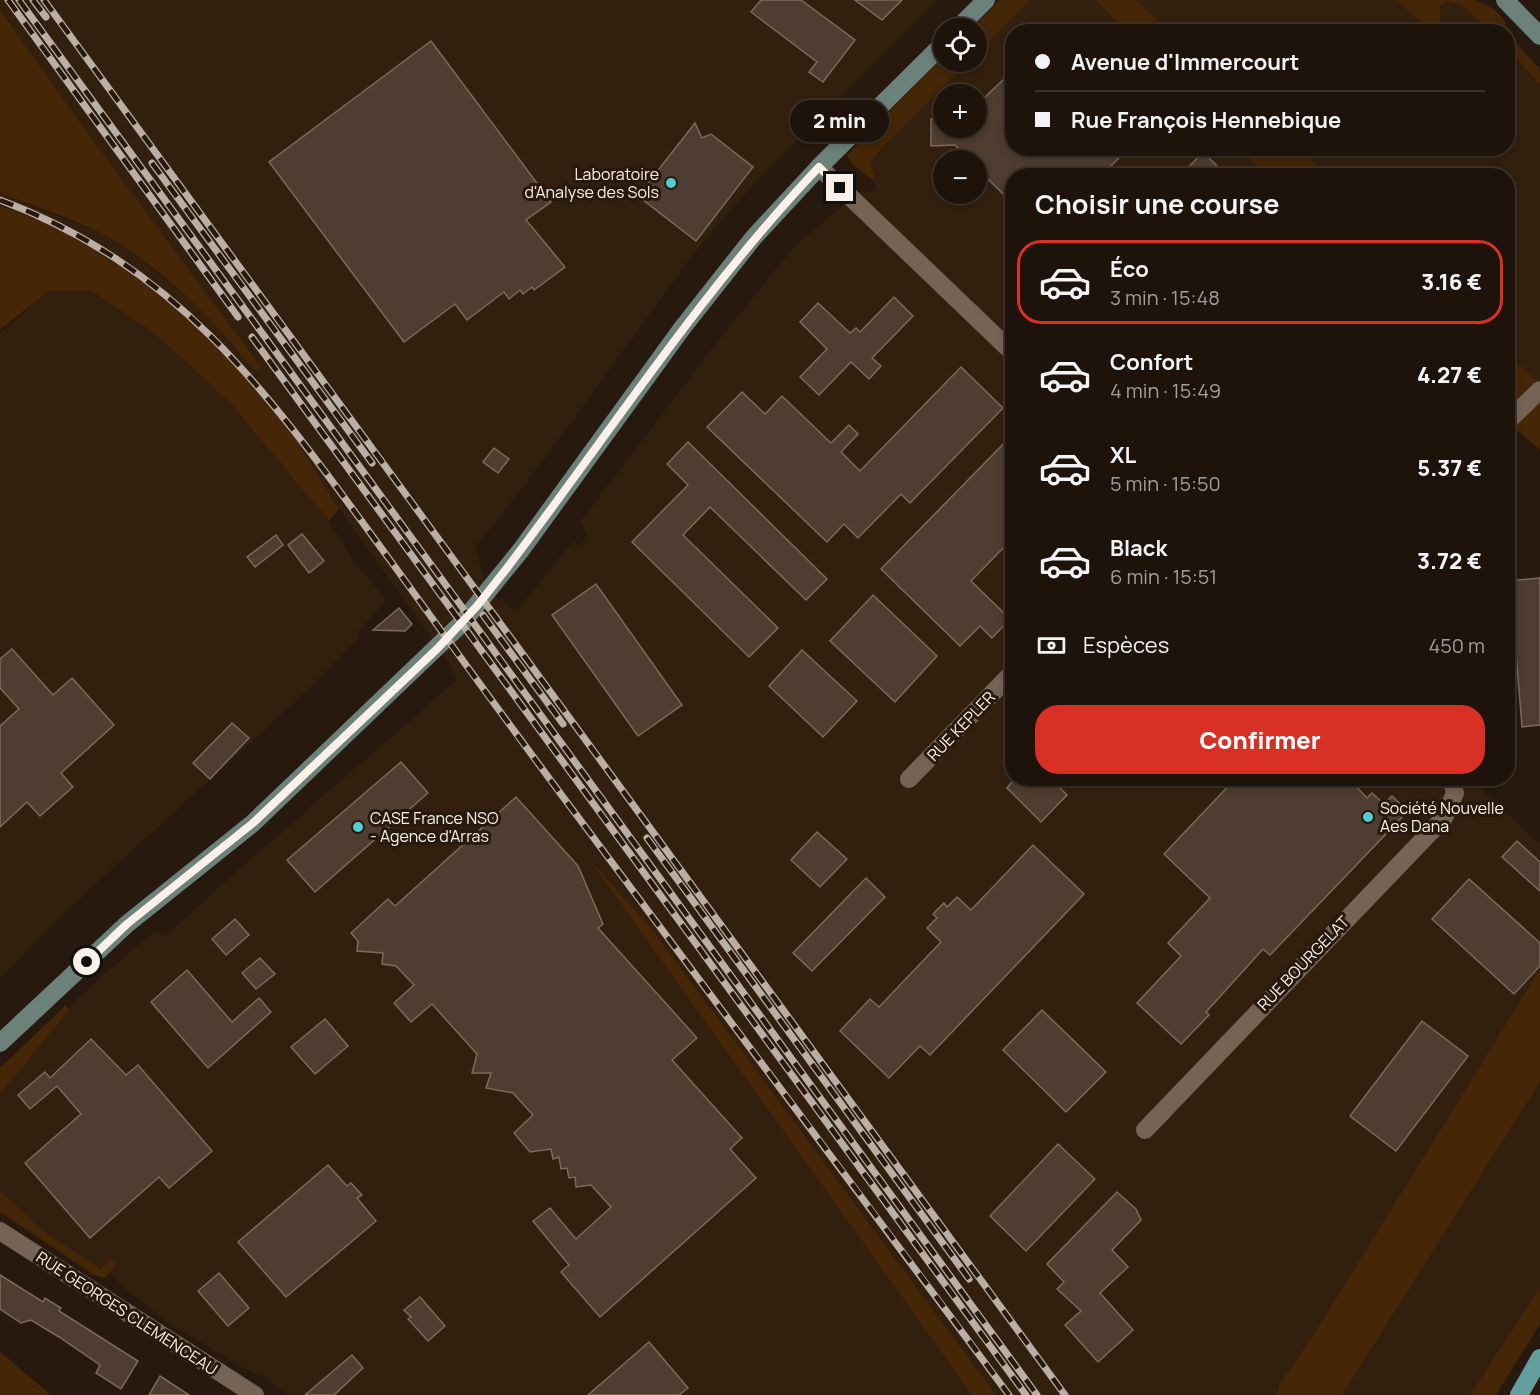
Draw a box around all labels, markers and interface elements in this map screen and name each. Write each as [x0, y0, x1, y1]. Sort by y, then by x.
map controls [933, 18, 987, 204]
button: locate [933, 18, 987, 72]
text: Avenue d'Immercourt [1071, 47, 1299, 77]
button: + [933, 84, 987, 138]
callout: 2 min [790, 101, 890, 143]
text: Rue François Hennebique [1071, 105, 1341, 135]
text: 2 min [813, 107, 866, 134]
button: − [933, 150, 987, 204]
place label: Laboratoire d'Analyse des Sols [524, 163, 659, 203]
route end [826, 174, 853, 201]
marker: Laboratoire d'Analyse des Sols [664, 176, 678, 190]
text: Choisir une course [1035, 185, 1279, 222]
text: Éco [1110, 254, 1149, 284]
icon: car [1038, 255, 1092, 309]
text: 3.16 € [1421, 267, 1482, 297]
text: 3 min · 15:48 [1110, 284, 1220, 311]
text: Confort [1110, 347, 1193, 377]
icon: car [1038, 348, 1092, 402]
text: 4.27 € [1417, 360, 1482, 390]
text: 4 min · 15:49 [1110, 377, 1221, 404]
text: XL [1110, 440, 1136, 470]
icon: car [1038, 441, 1092, 495]
text: 5.37 € [1417, 453, 1482, 483]
text: 5 min · 15:50 [1110, 470, 1221, 497]
text: Black [1110, 533, 1167, 563]
icon: car [1038, 534, 1092, 588]
text: 3.72 € [1417, 546, 1482, 576]
text: 6 min · 15:51 [1110, 563, 1217, 590]
icon: cash [1035, 629, 1068, 662]
text: Espèces [1083, 630, 1169, 660]
text: 450 m [1429, 632, 1485, 659]
street label: RUE KEPLER [922, 686, 1000, 766]
button: Confirmer [1035, 705, 1485, 774]
place label: Société Nouvelle Aes Dana [1380, 797, 1504, 837]
place label: CASE France NSO - Agence d'Arras [370, 807, 499, 847]
marker: Société Nouvelle Aes Dana [1361, 810, 1375, 824]
marker: CASE France NSO - Agence d'Arras [351, 820, 365, 834]
street label: RUE BOURGELAT [1252, 911, 1354, 1015]
route start [73, 948, 100, 975]
street label: RUE GEORGES CLEMENCEAU [32, 1246, 222, 1380]

